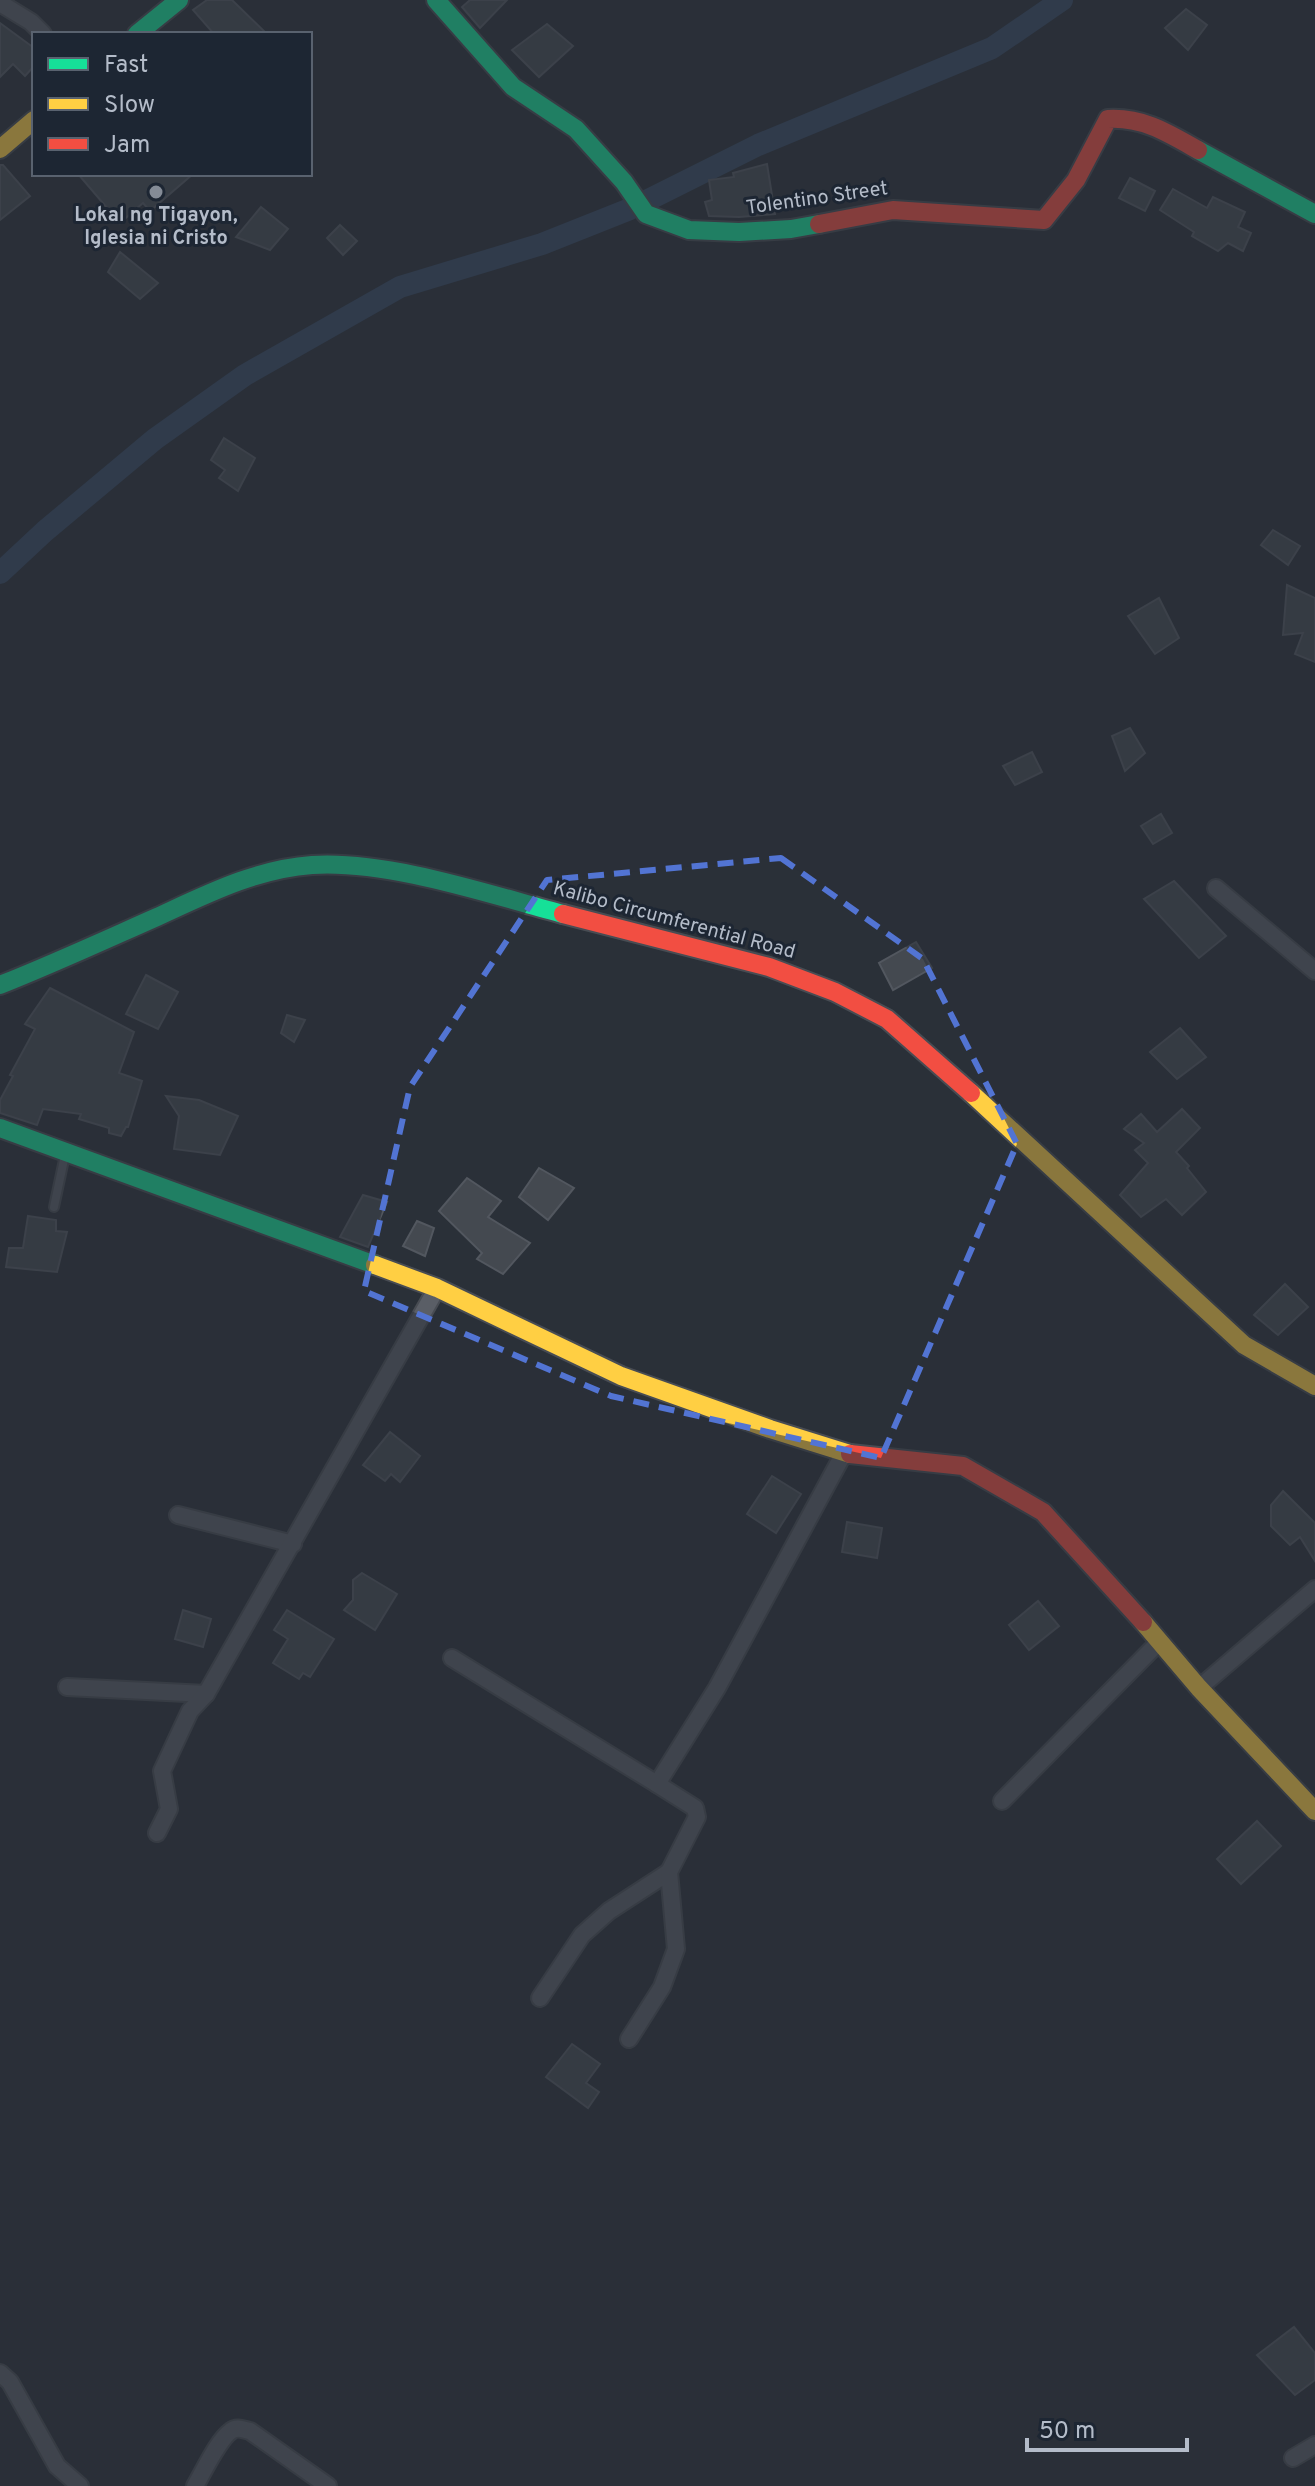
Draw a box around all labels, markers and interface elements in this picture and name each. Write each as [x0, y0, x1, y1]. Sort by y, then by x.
legend [32, 32, 312, 176]
text: Fast [104, 51, 148, 81]
text: Slow [104, 91, 155, 121]
text: Jam [104, 131, 150, 161]
street label: Tolentino Street [744, 176, 890, 222]
marker: Lokal ng Tigayon, Iglesia ni Cristo [147, 183, 165, 201]
place label: Lokal ng Tigayon, Iglesia ni Cristo [74, 203, 238, 252]
street label: Kalibo Circumferential Road [550, 876, 798, 966]
scale bar [1027, 2402, 1187, 2452]
text: 50 m [1039, 2417, 1095, 2447]

